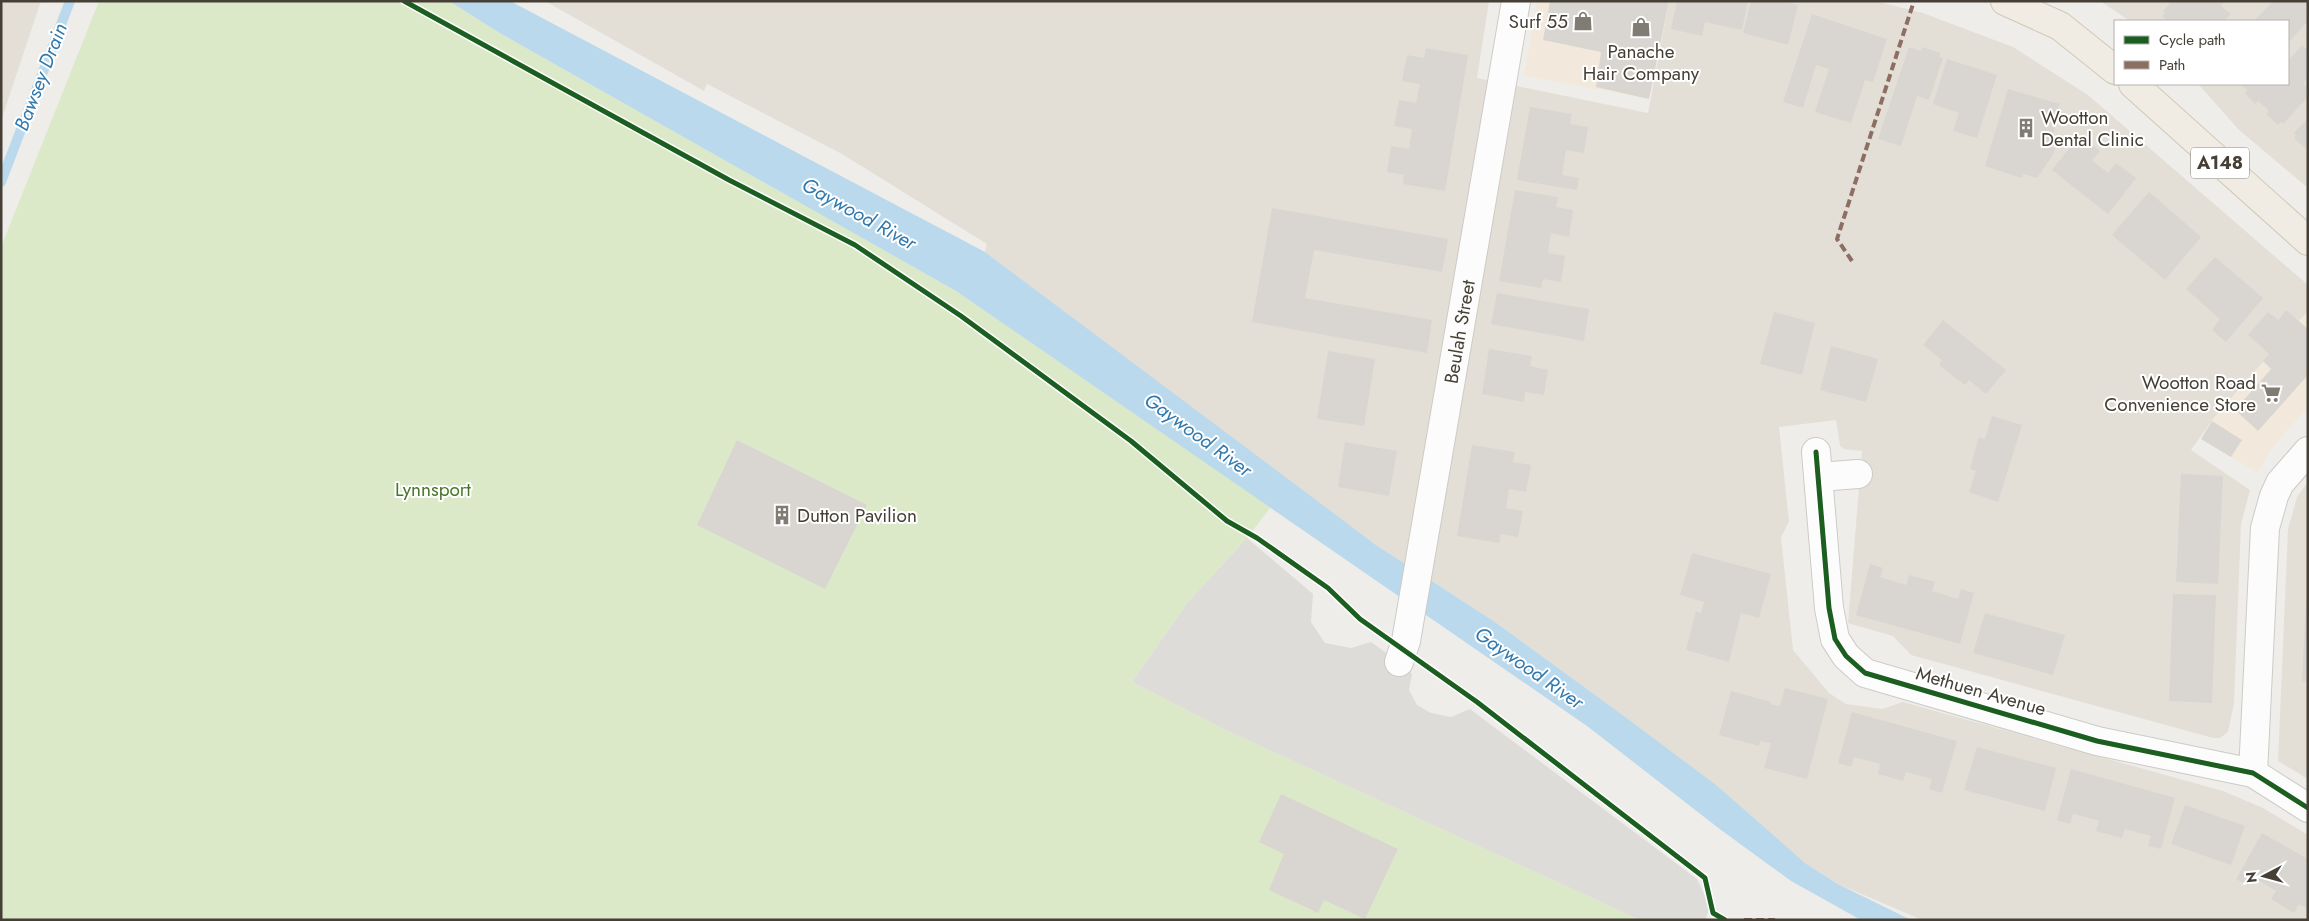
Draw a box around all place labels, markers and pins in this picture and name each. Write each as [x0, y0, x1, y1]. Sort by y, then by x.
place label: Surf 55 [1509, 8, 1568, 35]
shop icon: Surf 55 [1572, 10, 1594, 32]
shop icon: Panache Hair Company [1630, 16, 1652, 38]
place label: Panache Hair Company [1583, 38, 1700, 87]
place label: Wootton Dental Clinic [2041, 104, 2144, 153]
building icon: Wootton Dental Clinic [2015, 117, 2037, 139]
place label: Wootton Road Convenience Store [2104, 369, 2256, 418]
supermarket icon: Wootton Road Convenience Store [2260, 382, 2282, 404]
place label: Dutton Pavilion [797, 502, 917, 529]
building icon: Dutton Pavilion [771, 504, 793, 526]

